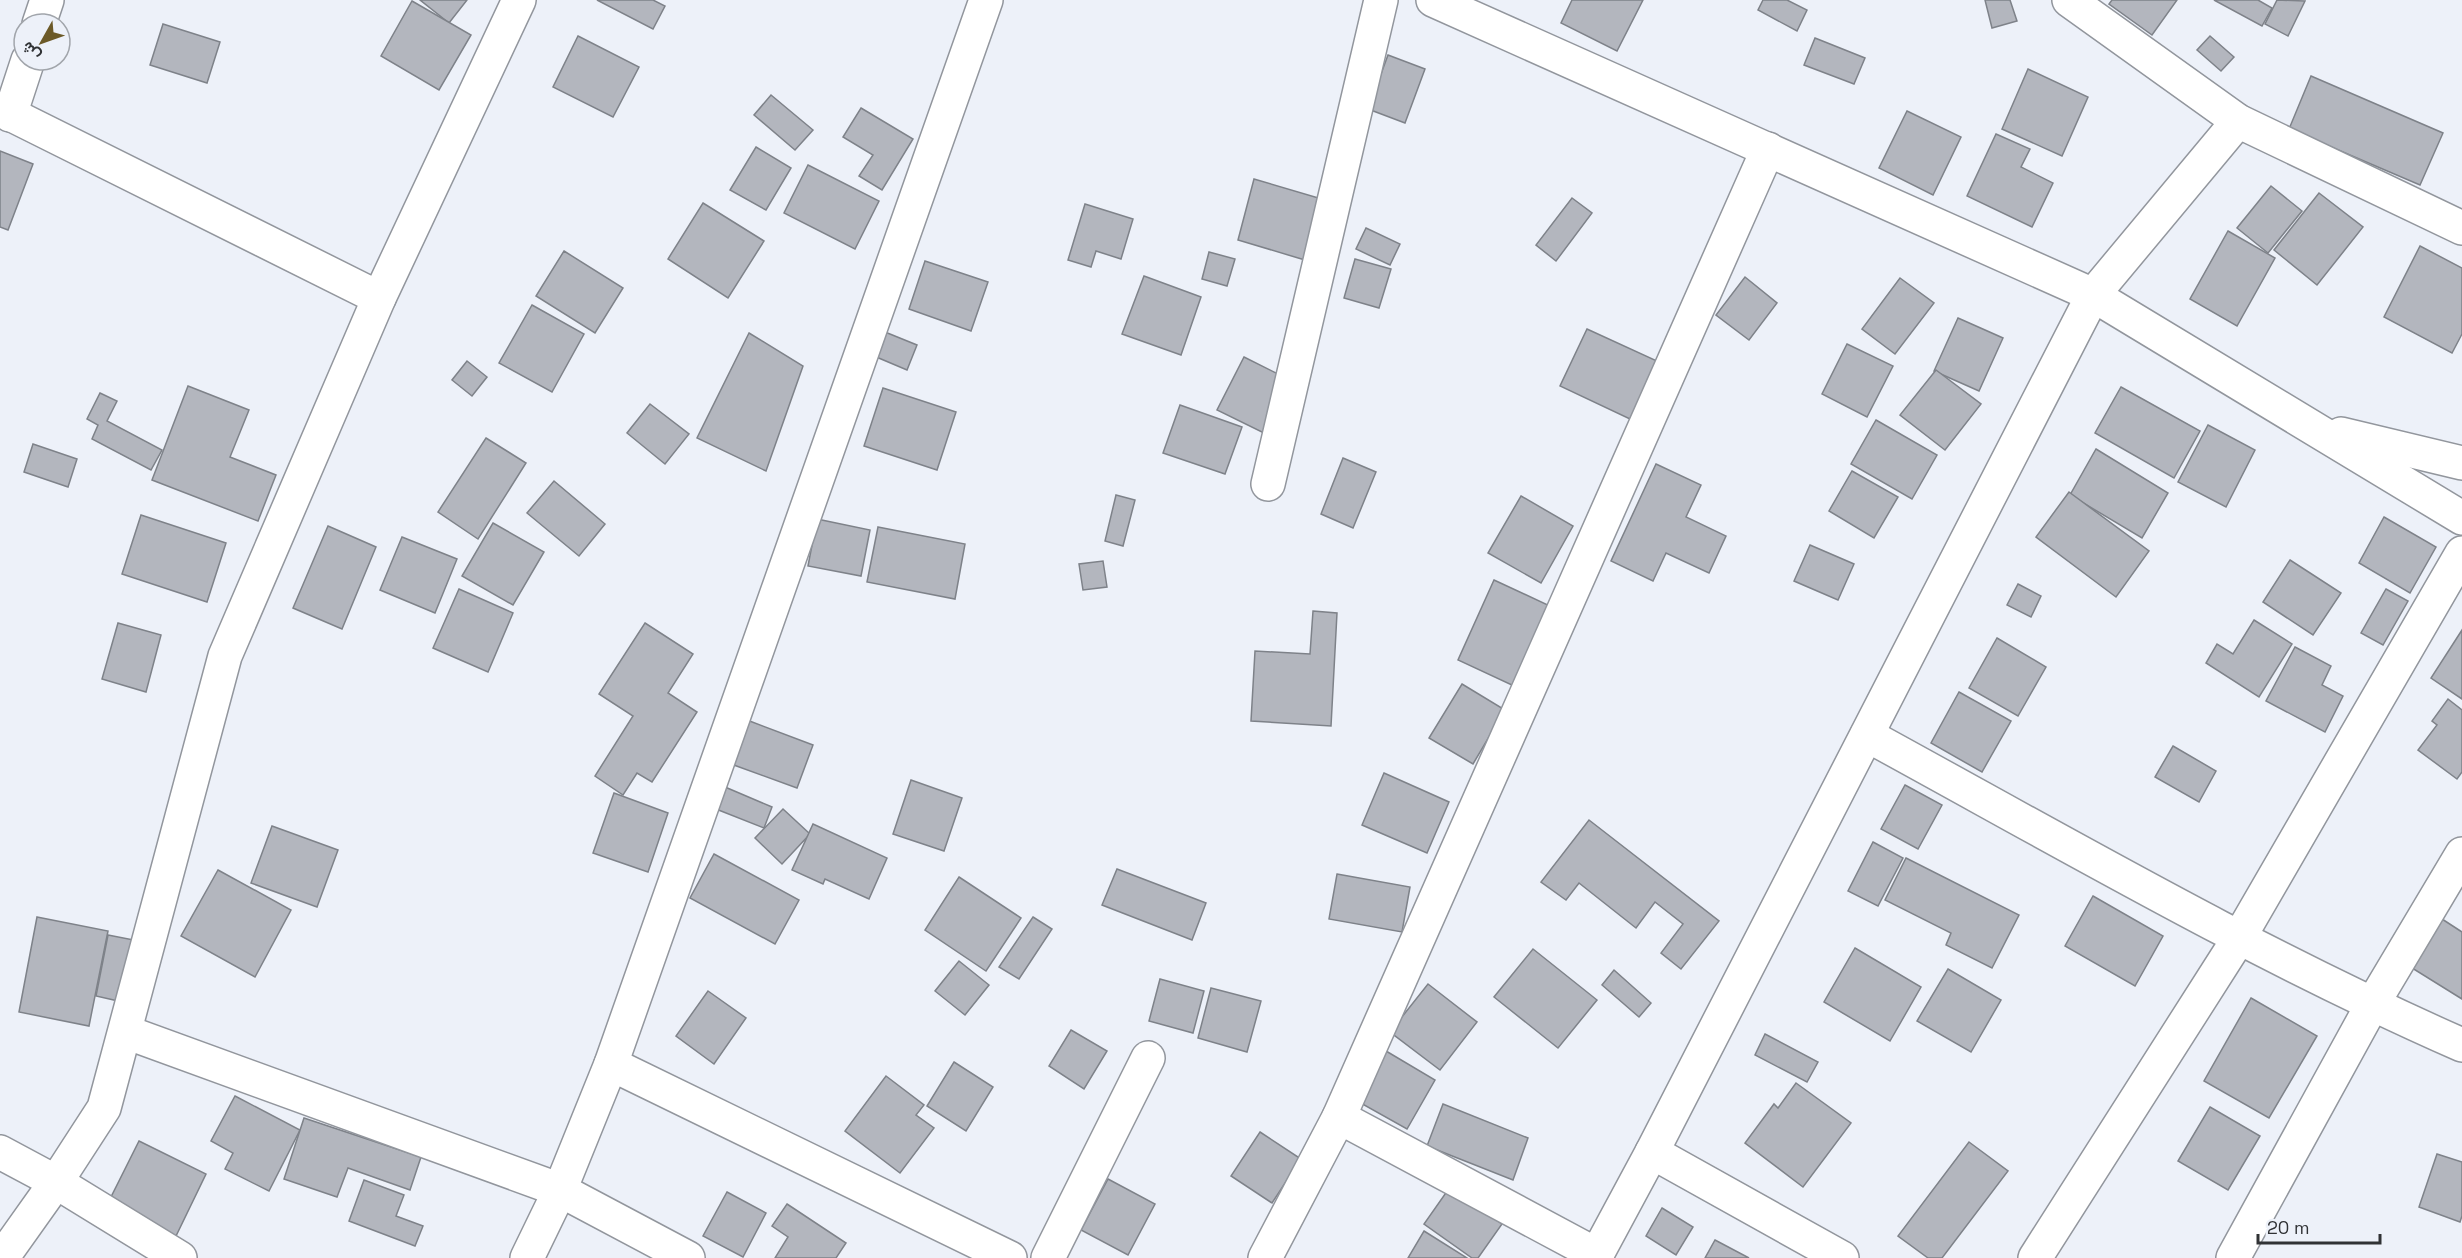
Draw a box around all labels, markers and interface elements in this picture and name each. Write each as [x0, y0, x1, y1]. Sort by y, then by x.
north arrow [12, 12, 72, 72]
text: ش [17, 37, 45, 65]
scale bar [2258, 1207, 2380, 1245]
text: 20 m [2267, 1216, 2310, 1239]

